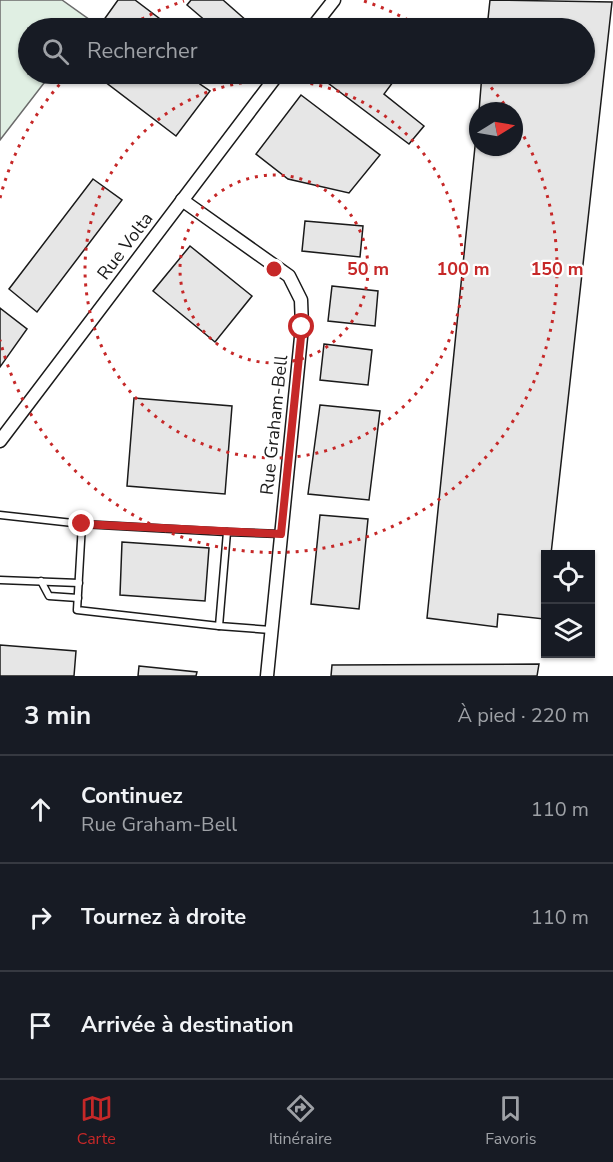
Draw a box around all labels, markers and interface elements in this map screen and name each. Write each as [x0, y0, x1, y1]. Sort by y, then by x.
search box [18, 18, 595, 84]
icon: search [39, 35, 72, 68]
text: Rechercher [87, 36, 198, 66]
north arrow [469, 102, 523, 156]
street label: Rue Volta [92, 207, 158, 285]
text: 50 m [347, 257, 389, 281]
text: 100 m [436, 257, 490, 281]
text: 150 m [530, 257, 584, 281]
centre of rings [264, 259, 284, 279]
route start [288, 313, 314, 339]
street label: Rue Graham-Bell [255, 353, 293, 496]
route end [68, 510, 94, 536]
map controls [541, 550, 595, 658]
button: locate [541, 550, 595, 604]
button: layers [541, 604, 595, 658]
text: 3 min [24, 698, 91, 733]
text: À pied · 220 m [458, 702, 589, 729]
text: Continuez [81, 781, 183, 811]
icon: ahead [24, 793, 57, 826]
text: 110 m [531, 796, 589, 823]
text: Rue Graham-Bell [81, 811, 237, 838]
icon: right [24, 901, 57, 934]
text: Tournez à droite [81, 902, 246, 932]
text: 110 m [531, 904, 589, 931]
icon: arrive [24, 1009, 57, 1042]
text: Arrivée à destination [81, 1010, 294, 1040]
tab: Carte [77, 1092, 116, 1150]
tab: Itinéraire [269, 1092, 332, 1150]
tab: Favoris [485, 1092, 536, 1150]

